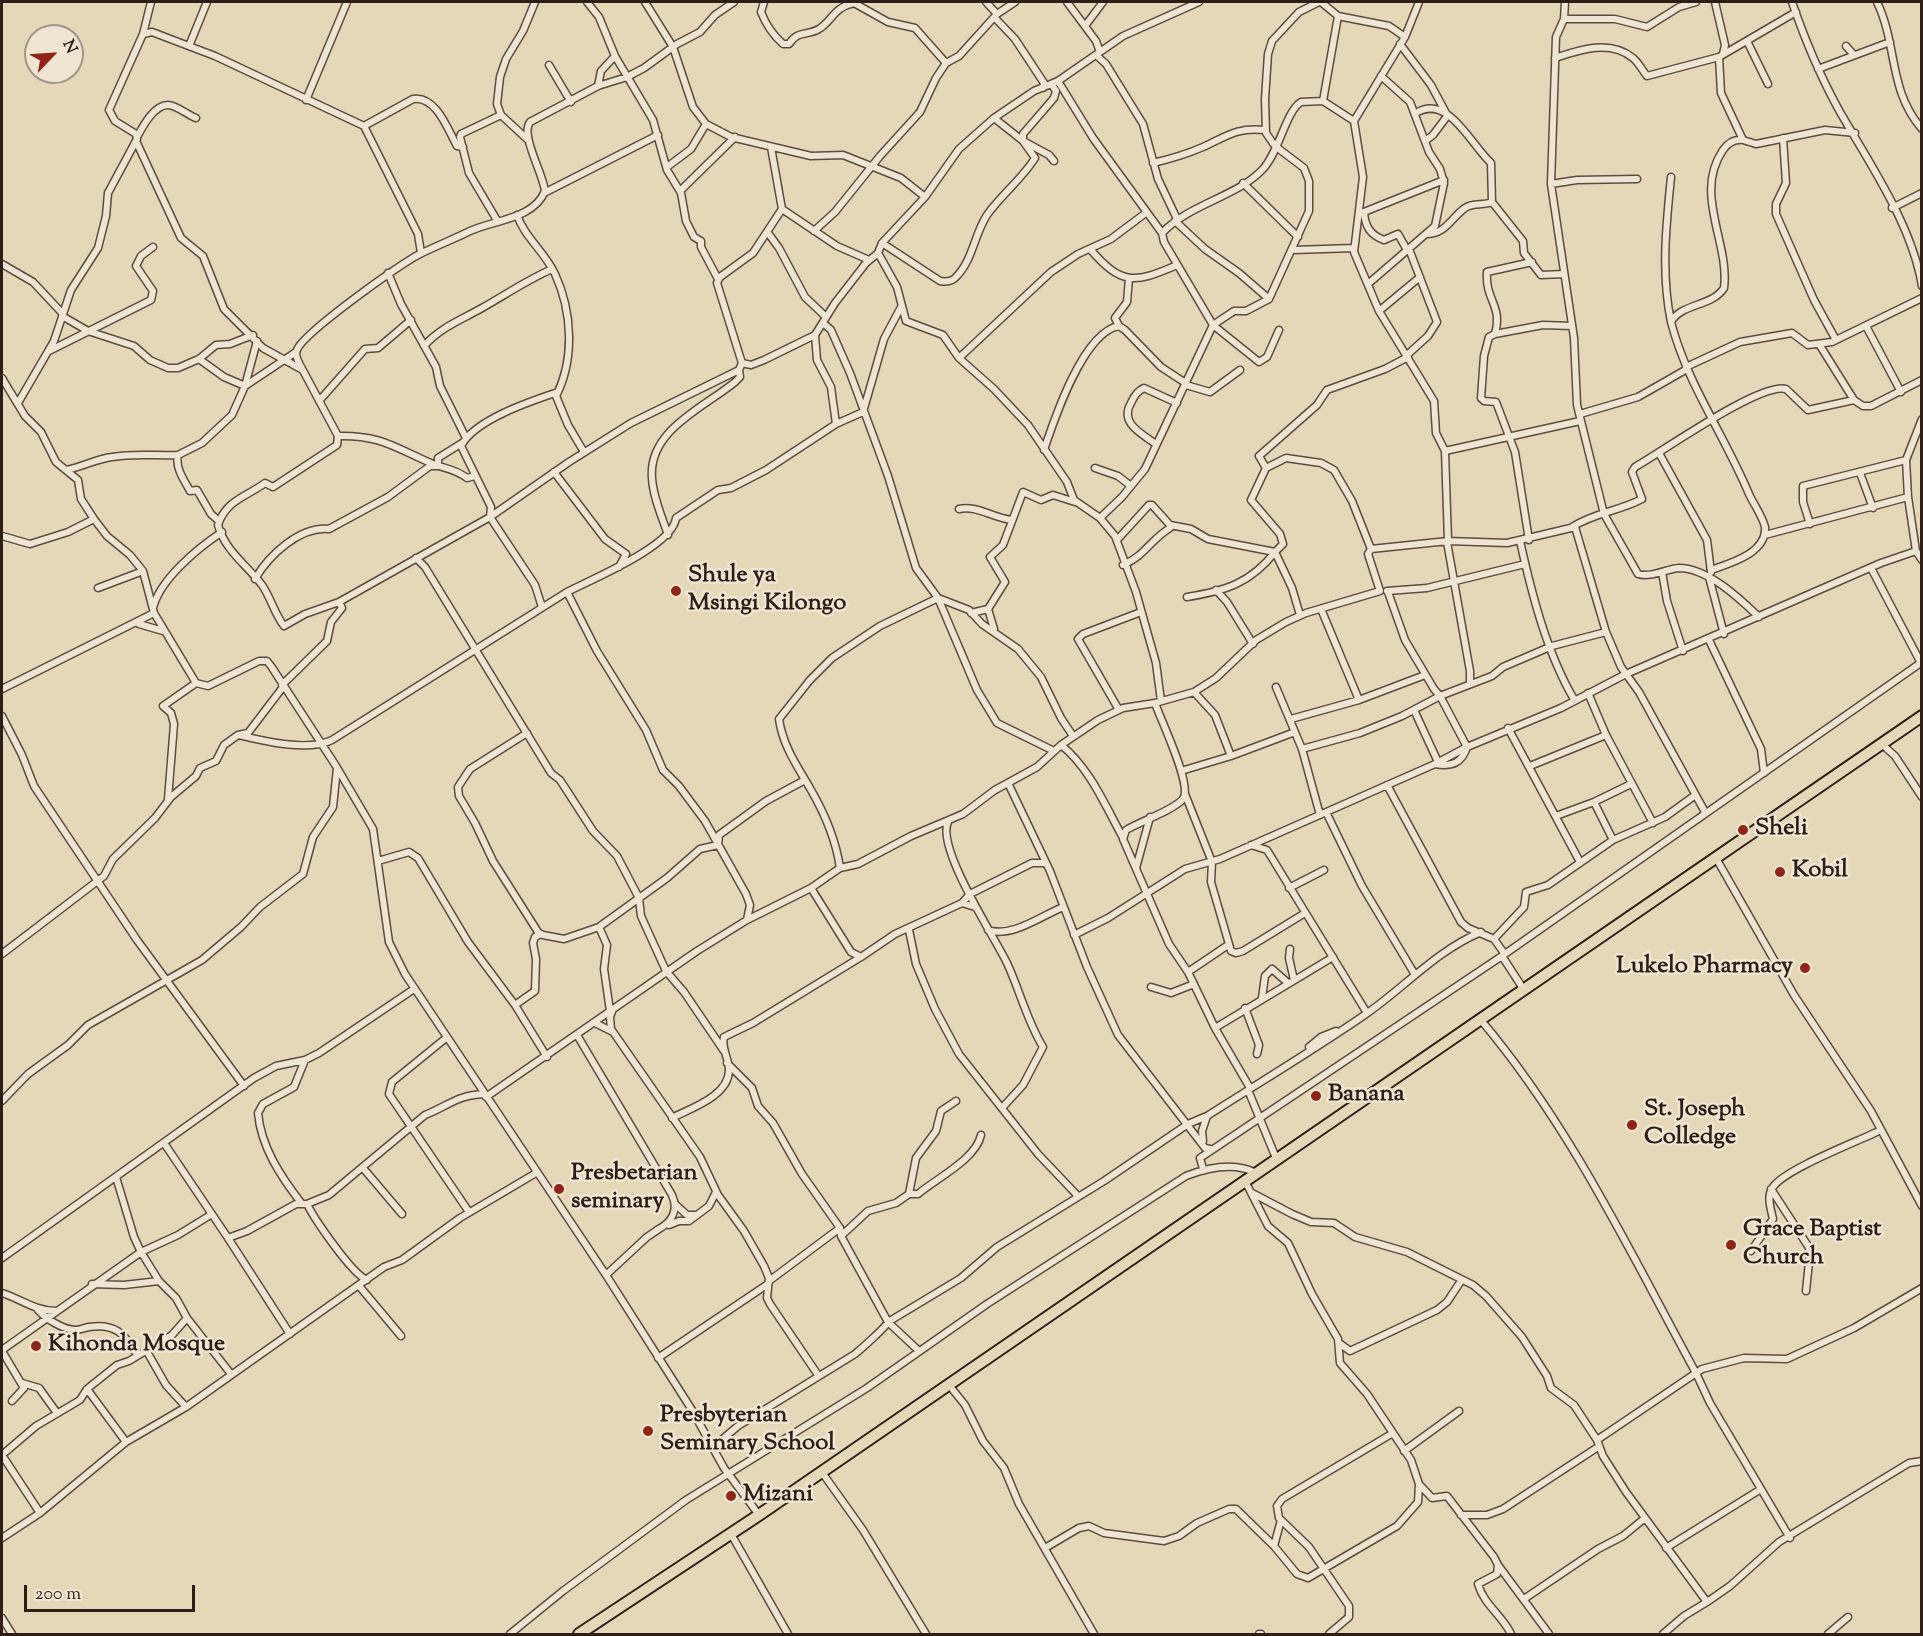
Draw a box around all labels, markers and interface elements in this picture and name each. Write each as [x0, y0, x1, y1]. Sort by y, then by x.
north arrow [24, 24, 84, 84]
text: N [56, 36, 82, 58]
place label: Shule ya Msingi Kilongo [688, 563, 846, 619]
marker: Shule ya Msingi Kilongo [669, 584, 683, 598]
place label: Sheli [1755, 816, 1808, 844]
marker: Sheli [1736, 823, 1750, 837]
place label: Kobil [1792, 858, 1848, 886]
marker: Kobil [1773, 865, 1787, 879]
place label: Lukelo Pharmacy [1616, 954, 1793, 982]
marker: Lukelo Pharmacy [1798, 961, 1812, 975]
place label: Banana [1328, 1082, 1405, 1110]
marker: Banana [1309, 1089, 1323, 1103]
place label: St. Joseph Colledge [1644, 1097, 1745, 1153]
marker: St. Joseph Colledge [1625, 1118, 1639, 1132]
place label: Presbetarian seminary [571, 1161, 698, 1217]
marker: Presbetarian seminary [552, 1182, 566, 1196]
place label: Grace Baptist Church [1743, 1217, 1881, 1273]
marker: Grace Baptist Church [1724, 1238, 1738, 1252]
place label: Kihonda Mosque [48, 1332, 225, 1360]
marker: Kihonda Mosque [29, 1339, 43, 1353]
place label: Presbyterian Seminary School [660, 1403, 835, 1459]
marker: Presbyterian Seminary School [641, 1424, 655, 1438]
place label: Mizani [743, 1482, 813, 1510]
marker: Mizani [724, 1489, 738, 1503]
scale bar [27, 1573, 198, 1611]
text: 200 m [35, 1582, 81, 1608]

